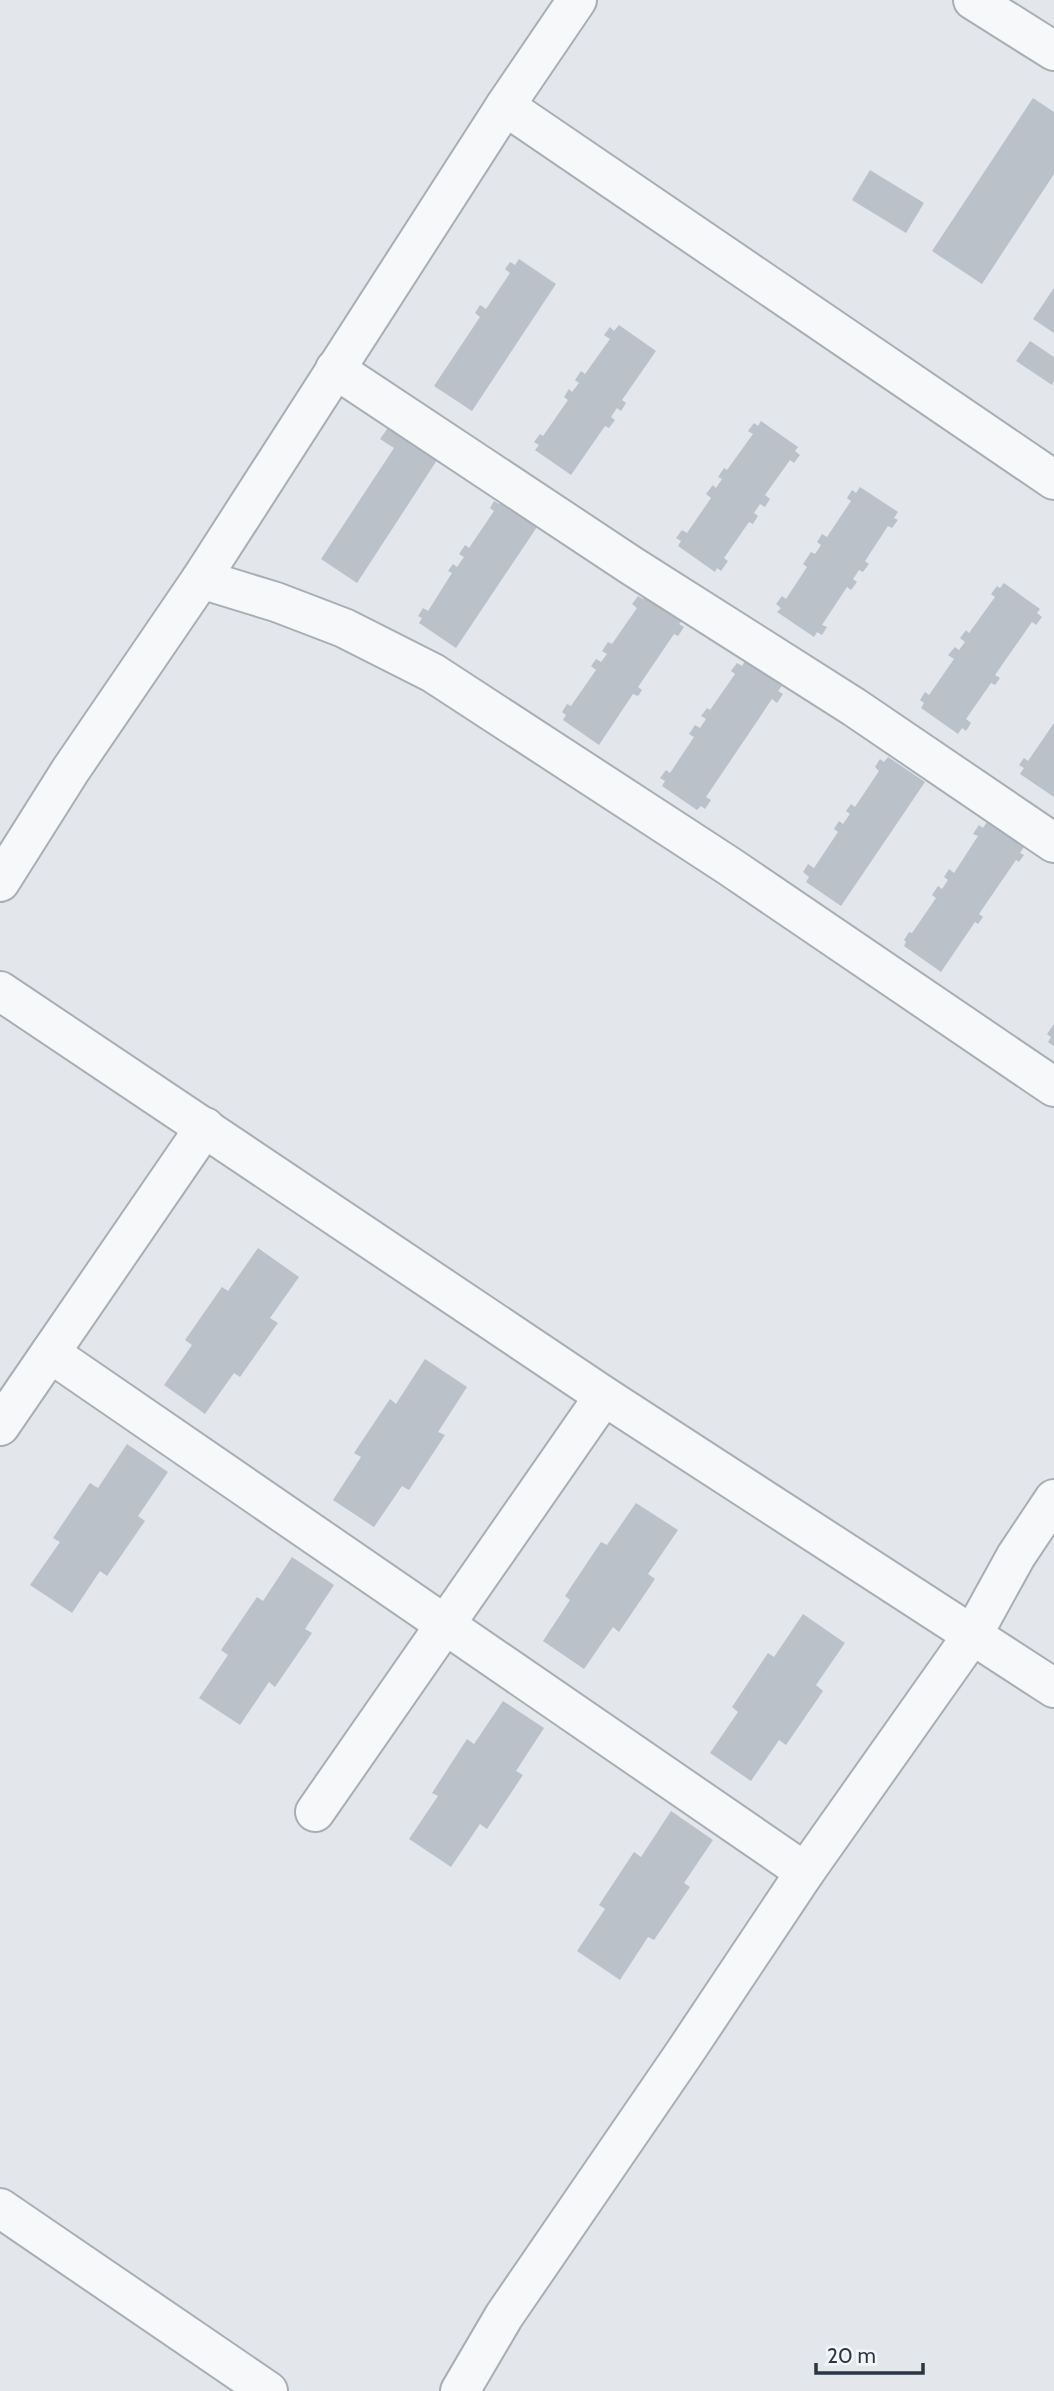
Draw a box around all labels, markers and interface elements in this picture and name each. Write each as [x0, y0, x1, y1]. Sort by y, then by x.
scale bar [816, 2332, 923, 2376]
text: 20 m [827, 2343, 876, 2368]

